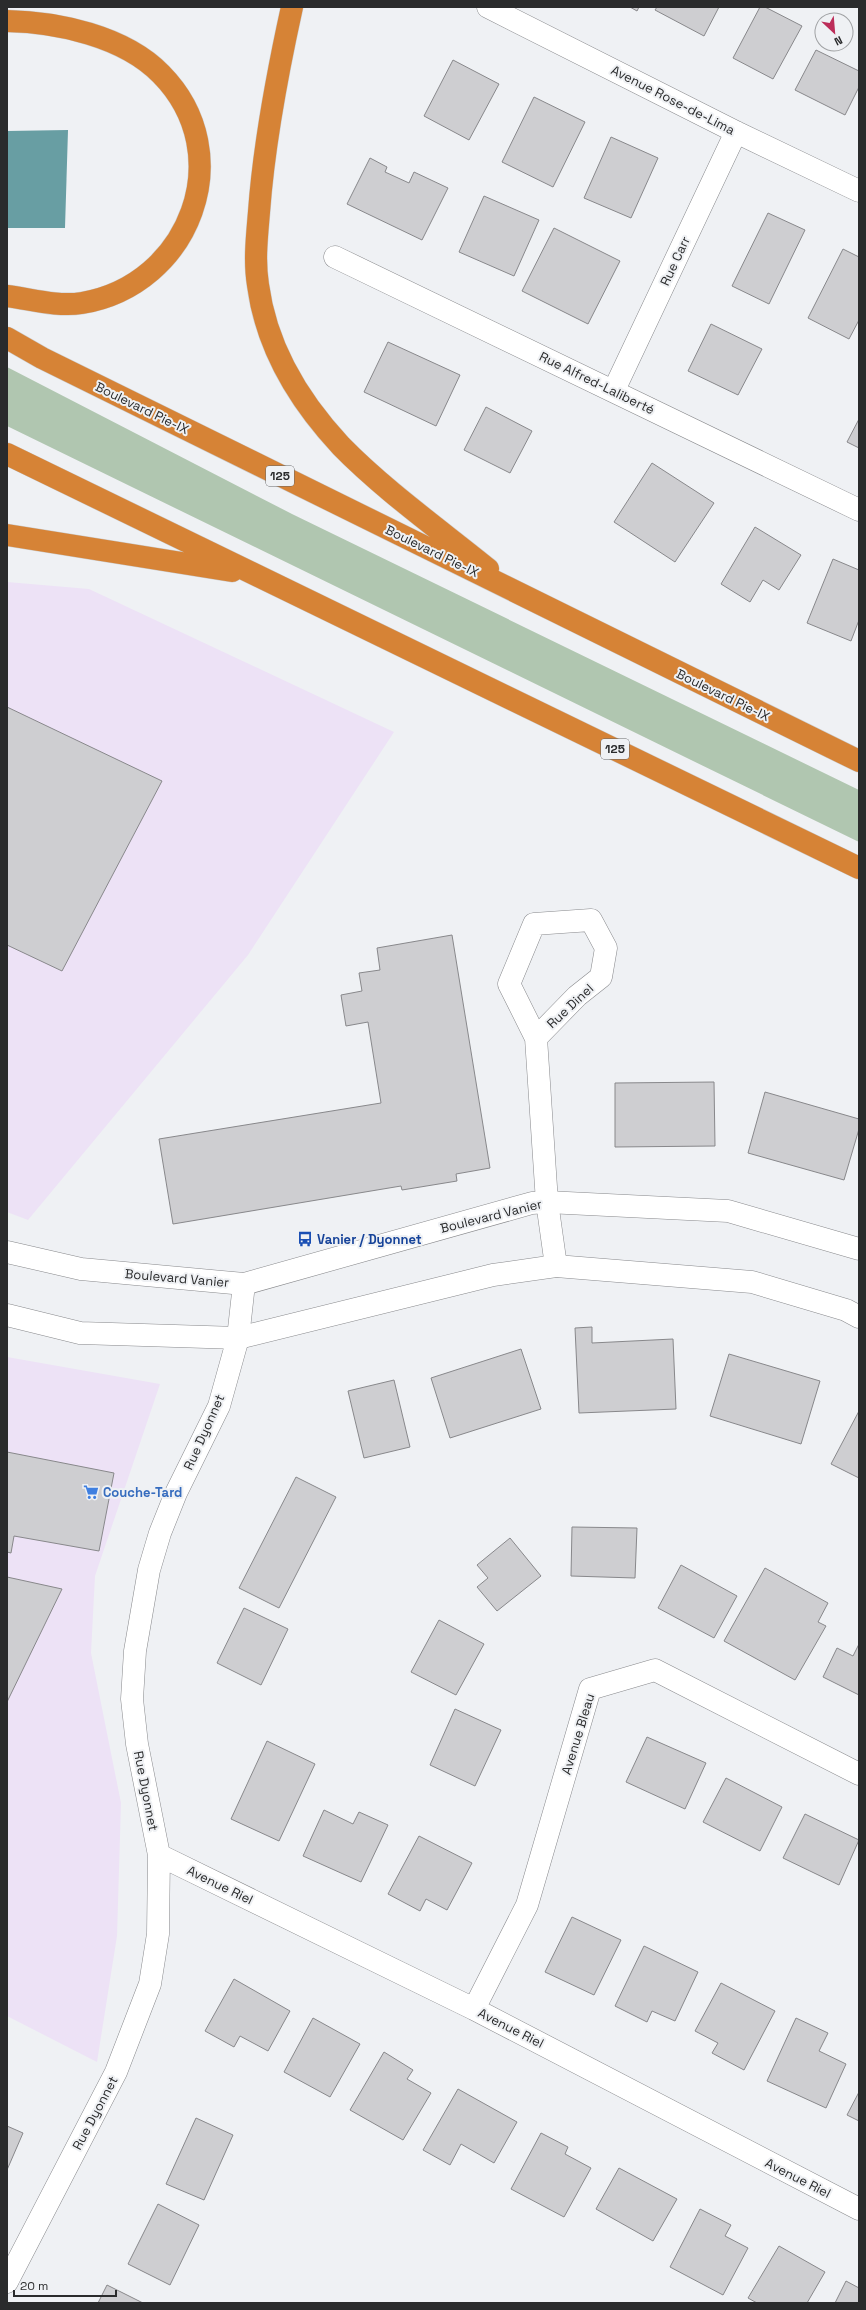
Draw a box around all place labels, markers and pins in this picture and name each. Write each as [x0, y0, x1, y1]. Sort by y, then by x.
bus stop icon: Vanier / Dyonnet [296, 1230, 314, 1248]
place label: Vanier / Dyonnet [317, 1231, 422, 1248]
supermarket icon: Couche-Tard [82, 1483, 100, 1501]
place label: Couche-Tard [103, 1484, 182, 1501]

